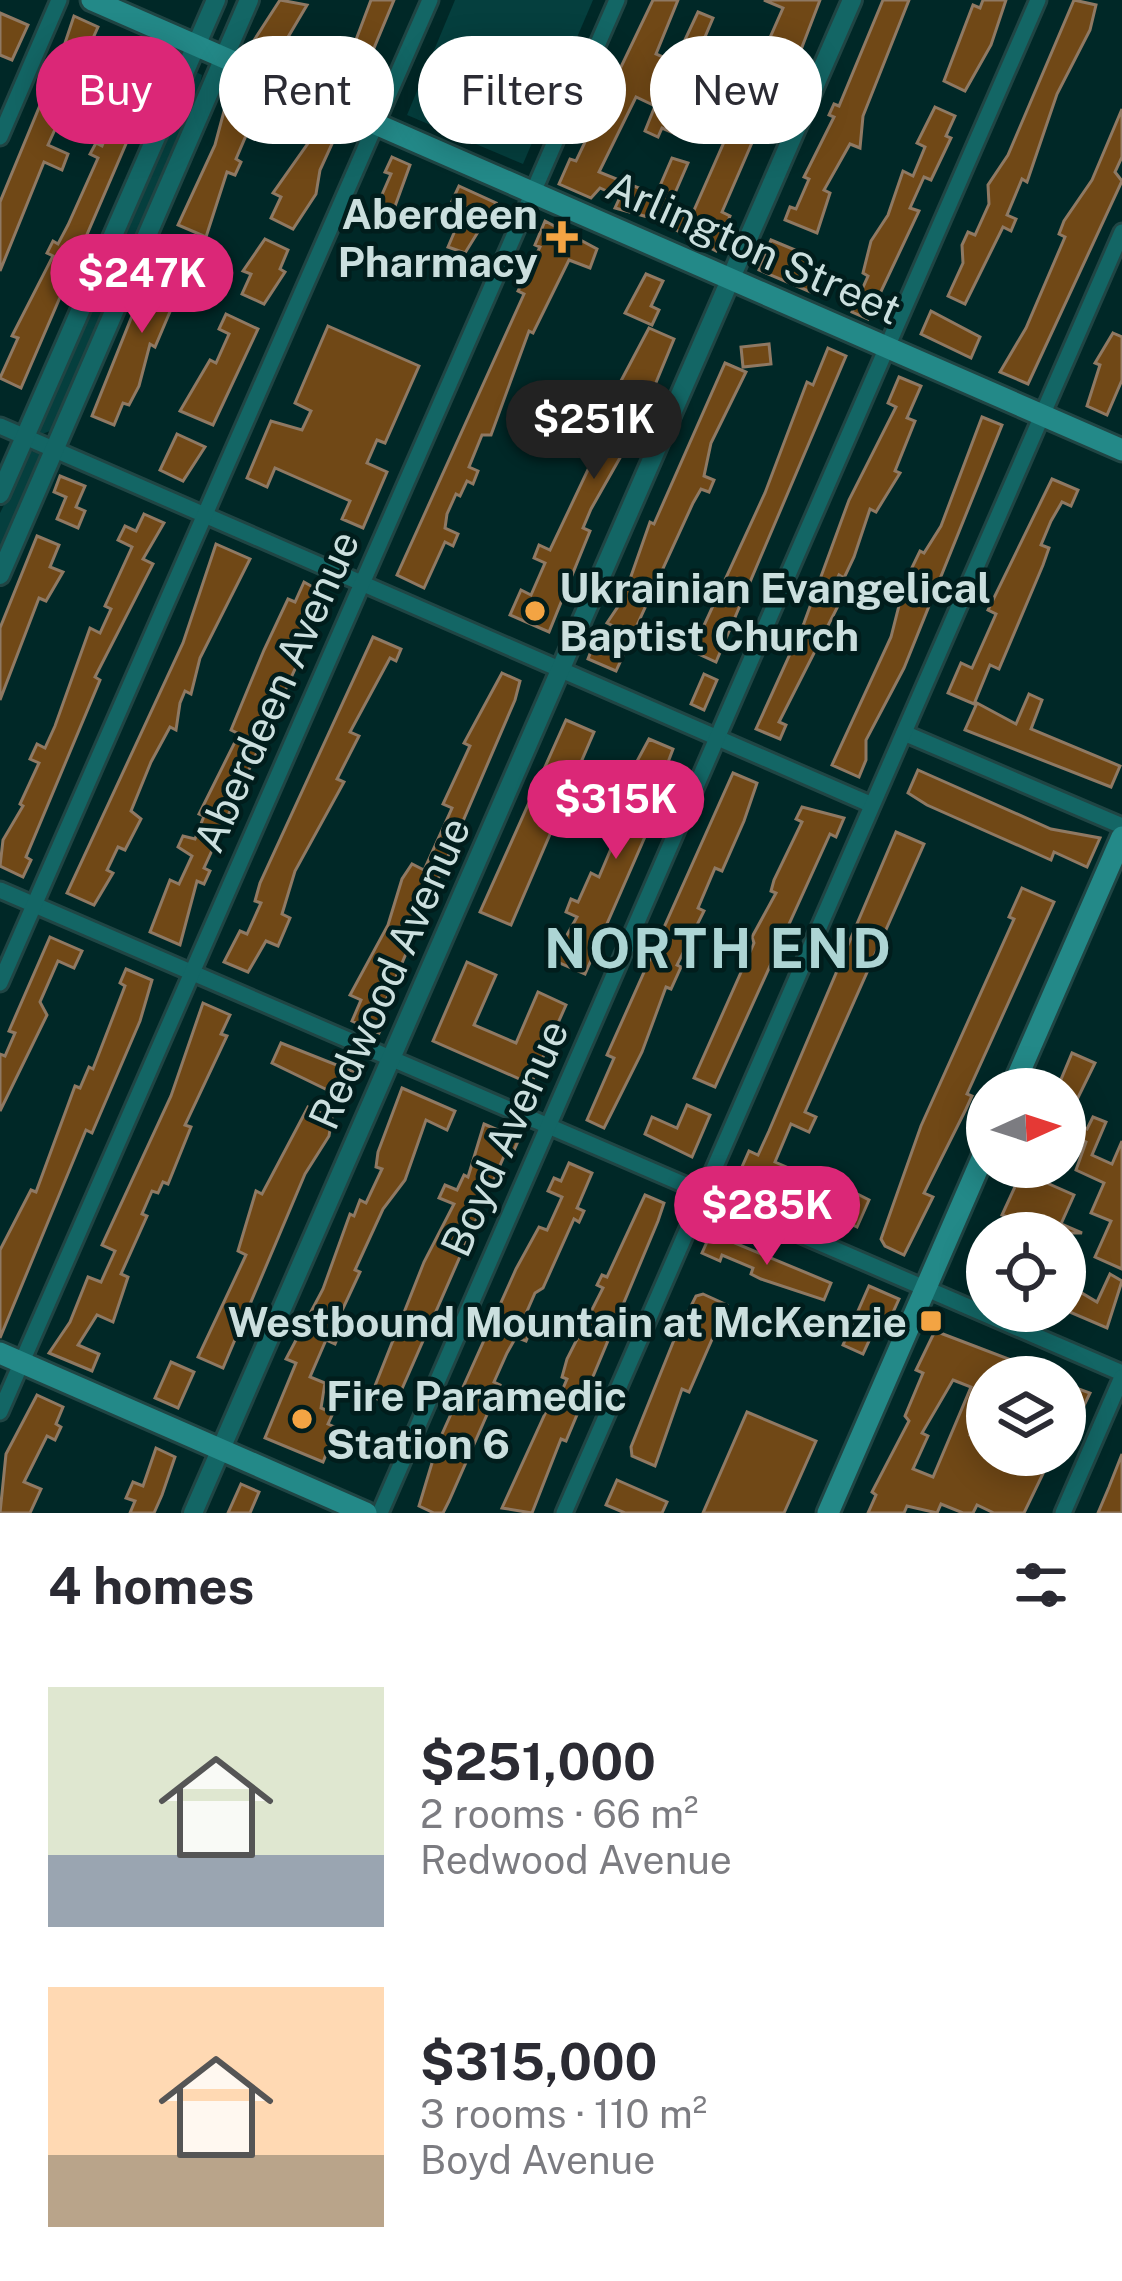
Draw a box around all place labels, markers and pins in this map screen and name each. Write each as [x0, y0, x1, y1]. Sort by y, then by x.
place label: Aberdeen Pharmacy [337, 189, 538, 286]
marker: Aberdeen Pharmacy [549, 224, 575, 250]
pin: $247K [58, 234, 226, 336]
pin: $251K [510, 380, 678, 482]
place label: Ukrainian Evangelical Baptist Church [559, 563, 991, 660]
marker: Ukrainian Evangelical Baptist Church [522, 598, 548, 624]
pin: $315K [532, 760, 700, 862]
pin: $285K [683, 1166, 851, 1268]
place label: Westbound Mountain at McKenzie [228, 1297, 907, 1346]
marker: Westbound Mountain at McKenzie [918, 1308, 944, 1334]
place label: Fire Paramedic Station 6 [326, 1371, 627, 1468]
marker: Fire Paramedic Station 6 [289, 1406, 315, 1432]

